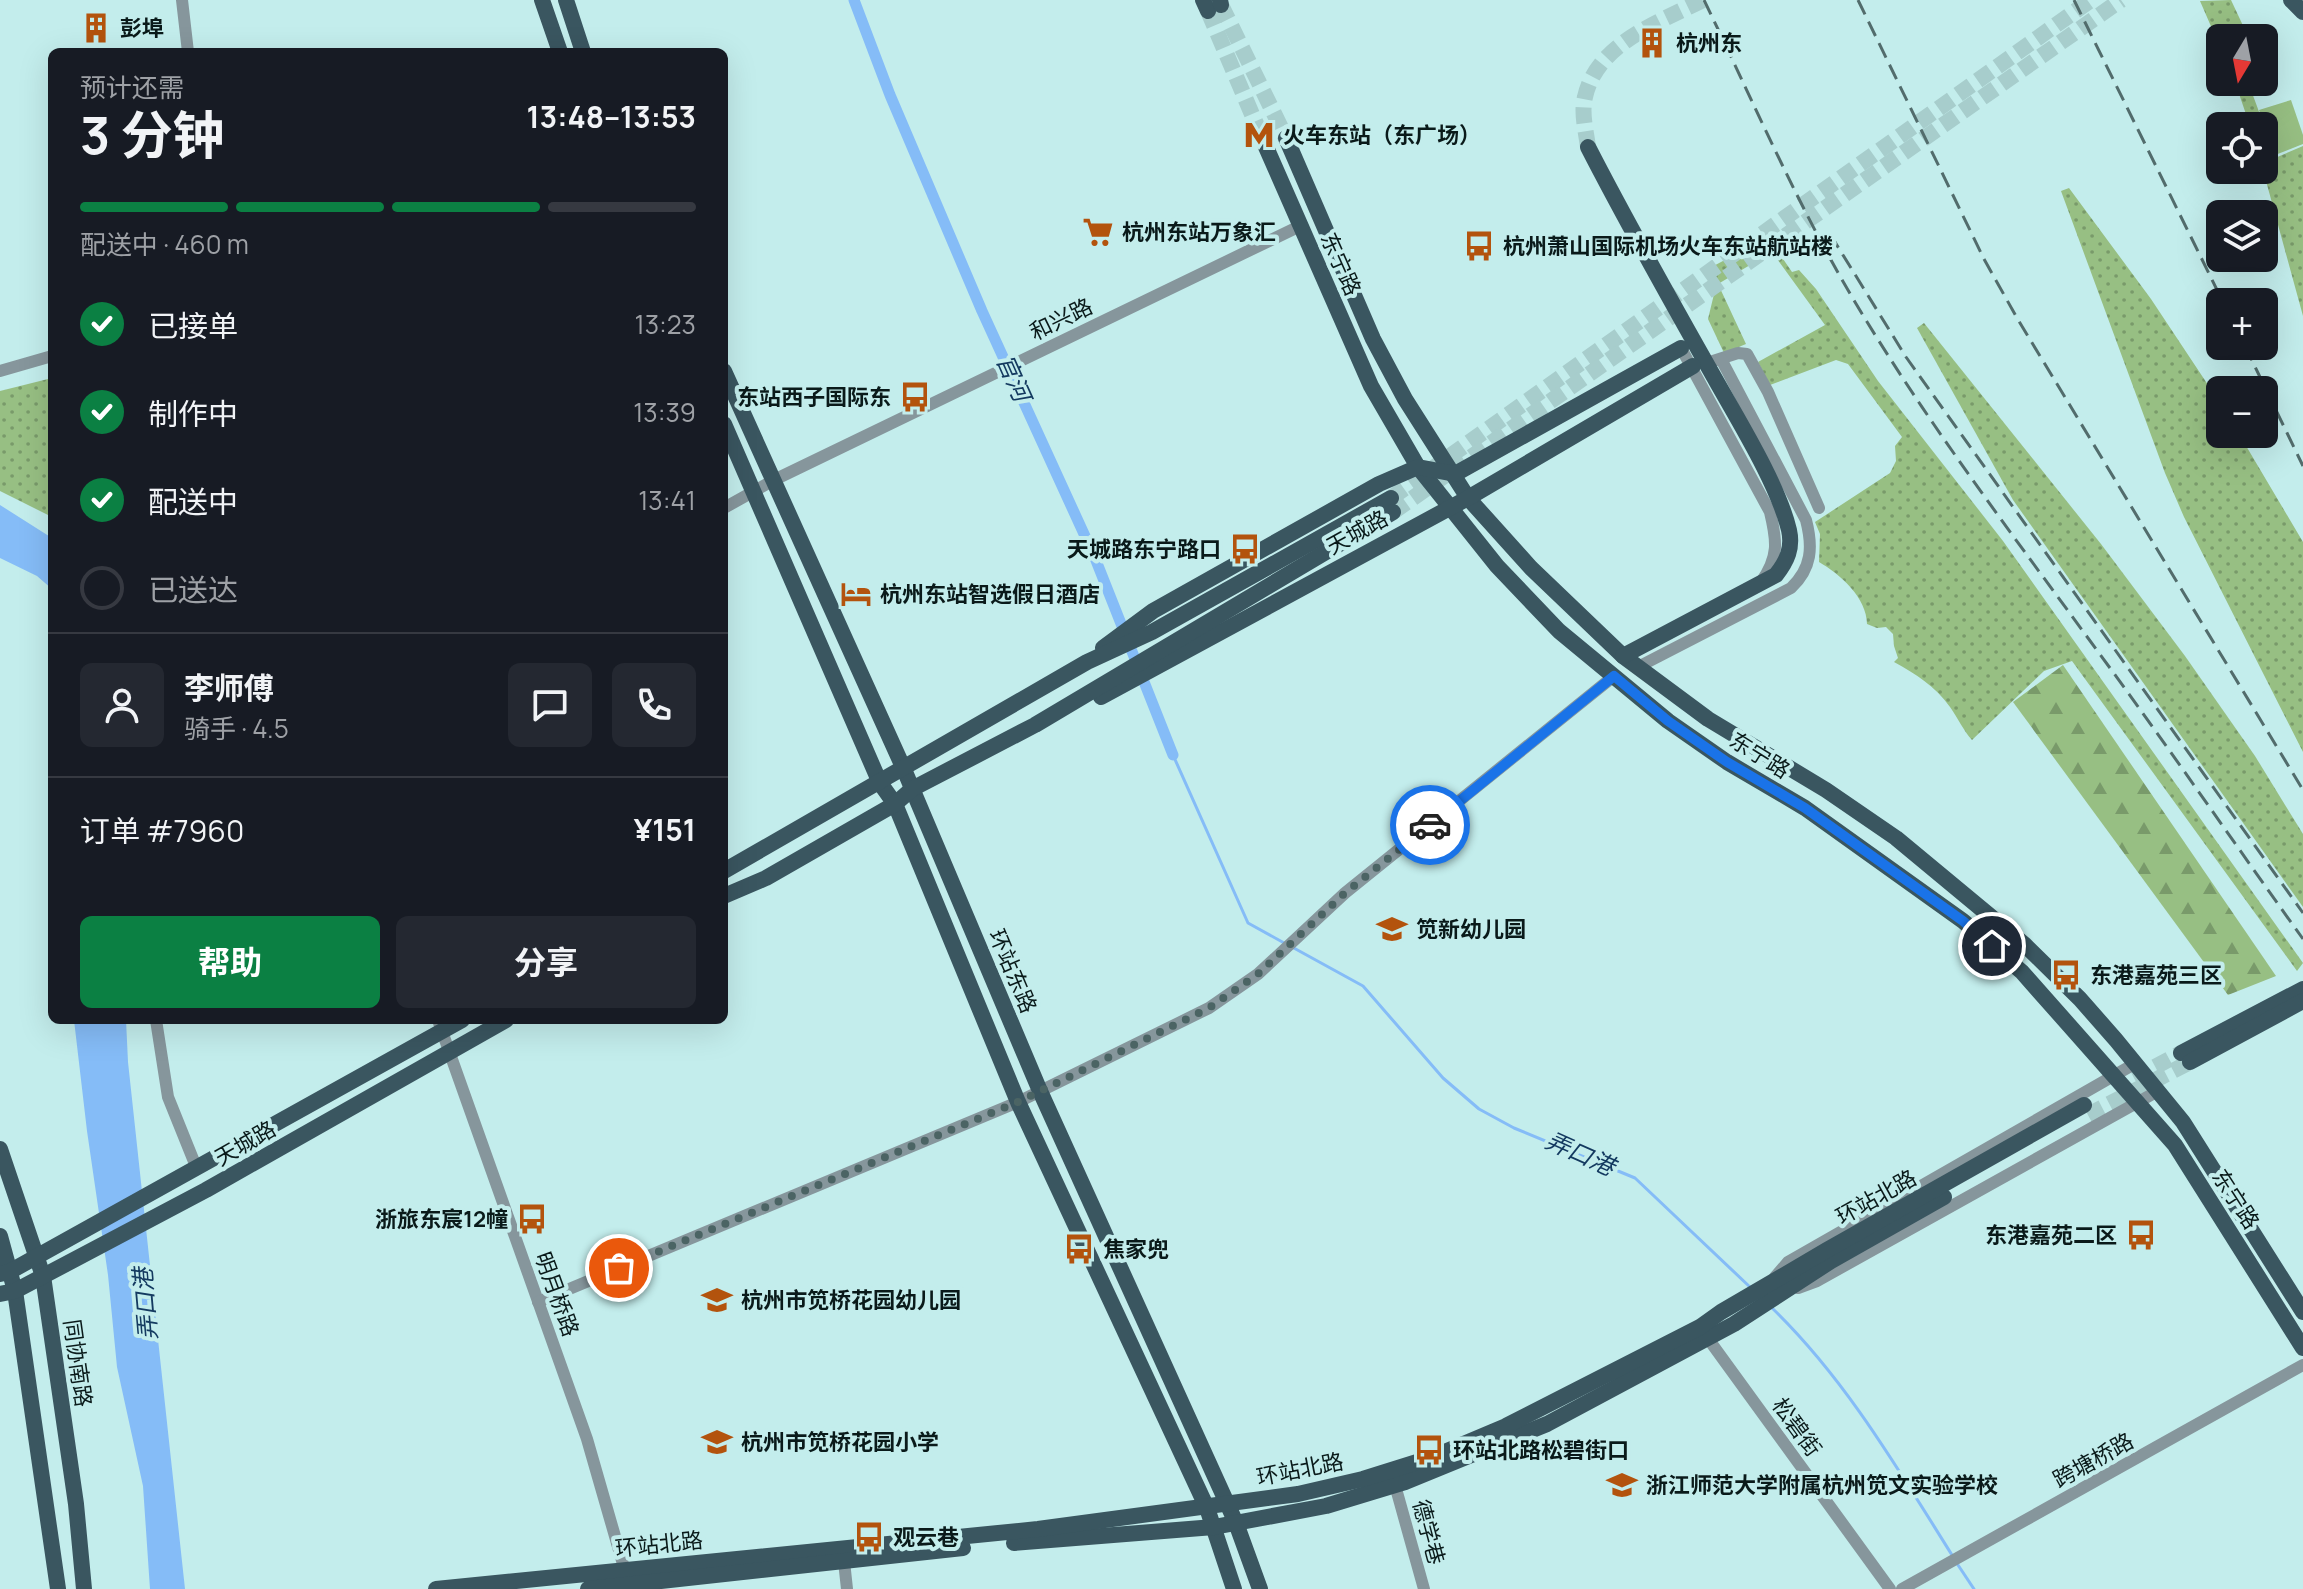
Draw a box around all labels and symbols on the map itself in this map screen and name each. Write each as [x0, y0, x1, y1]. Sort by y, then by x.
building icon: 彭埠 [79, 11, 113, 45]
place label: 彭埠 [120, 13, 164, 43]
north arrow [2206, 24, 2278, 96]
building icon: 杭州东 [1635, 26, 1669, 60]
place label: 杭州东 [1676, 28, 1742, 58]
metro station icon: 火车东站（东广场） [1242, 118, 1276, 152]
place label: 火车东站（东广场） [1283, 120, 1481, 150]
supermarket icon: 杭州东站万象汇 [1081, 215, 1115, 249]
place label: 杭州东站万象汇 [1122, 217, 1276, 247]
street label: 东宁路 [1314, 228, 1368, 300]
bus stop icon: 杭州萧山国际机场火车东站航站楼 [1462, 229, 1496, 263]
place label: 杭州萧山国际机场火车东站航站楼 [1503, 231, 1833, 261]
street label: 和兴路 [1025, 291, 1097, 347]
water label: 官河 [990, 349, 1041, 410]
bus stop icon: 东站西子国际东 [898, 380, 932, 414]
place label: 东站西子国际东 [737, 382, 891, 412]
street label: 天城路 [1321, 503, 1393, 561]
bus stop icon: 天城路东宁路口 [1228, 532, 1262, 566]
place label: 天城路东宁路口 [1067, 534, 1221, 564]
hotel icon: 杭州东站智选假日酒店 [839, 577, 873, 611]
place label: 杭州东站智选假日酒店 [880, 579, 1100, 609]
street label: 东宁路 [1724, 725, 1796, 785]
courier [1390, 785, 1470, 865]
school or university icon: 笕新幼儿园 [1375, 912, 1409, 946]
pin [1958, 912, 2026, 980]
place label: 笕新幼儿园 [1416, 914, 1526, 944]
street label: 环站东路 [982, 925, 1044, 1017]
bus stop icon: 东港嘉苑三区 [2049, 958, 2083, 992]
place label: 东港嘉苑三区 [2090, 960, 2222, 990]
street label: 天城路 [209, 1114, 281, 1172]
water label: 弄口港 [1541, 1123, 1623, 1184]
street label: 环站北路 [1830, 1163, 1922, 1231]
street label: 东宁路 [2205, 1163, 2267, 1235]
bus stop icon: 浙旅东宸12幢 [515, 1202, 549, 1236]
place label: 浙旅东宸12幢 [375, 1204, 508, 1234]
bus stop icon: 东港嘉苑二区 [2124, 1218, 2158, 1252]
place label: 东港嘉苑二区 [1985, 1220, 2117, 1250]
bus stop icon: 焦家兜 [1062, 1232, 1096, 1266]
pin [585, 1234, 653, 1302]
place label: 焦家兜 [1103, 1234, 1169, 1264]
street label: 明月桥路 [528, 1248, 586, 1340]
water label: 弄口港 [125, 1264, 164, 1341]
school or university icon: 杭州市笕桥花园幼儿园 [700, 1283, 734, 1317]
place label: 杭州市笕桥花园幼儿园 [741, 1285, 961, 1315]
street label: 同协南路 [57, 1317, 99, 1409]
street label: 松碧街 [1765, 1391, 1829, 1463]
school or university icon: 杭州市笕桥花园小学 [700, 1425, 734, 1459]
street label: 跨塘桥路 [2047, 1426, 2139, 1494]
place label: 杭州市笕桥花园小学 [741, 1427, 939, 1457]
bus stop icon: 环站北路松碧街口 [1412, 1433, 1446, 1467]
place label: 环站北路松碧街口 [1453, 1435, 1629, 1465]
street label: 环站北路 [1254, 1446, 1346, 1492]
school or university icon: 浙江师范大学附属杭州笕文实验学校 [1605, 1468, 1639, 1502]
place label: 浙江师范大学附属杭州笕文实验学校 [1646, 1470, 1998, 1500]
street label: 德学巷 [1406, 1496, 1452, 1568]
bus stop icon: 观云巷 [852, 1520, 886, 1554]
place label: 观云巷 [893, 1522, 959, 1552]
street label: 环站北路 [614, 1524, 704, 1564]

